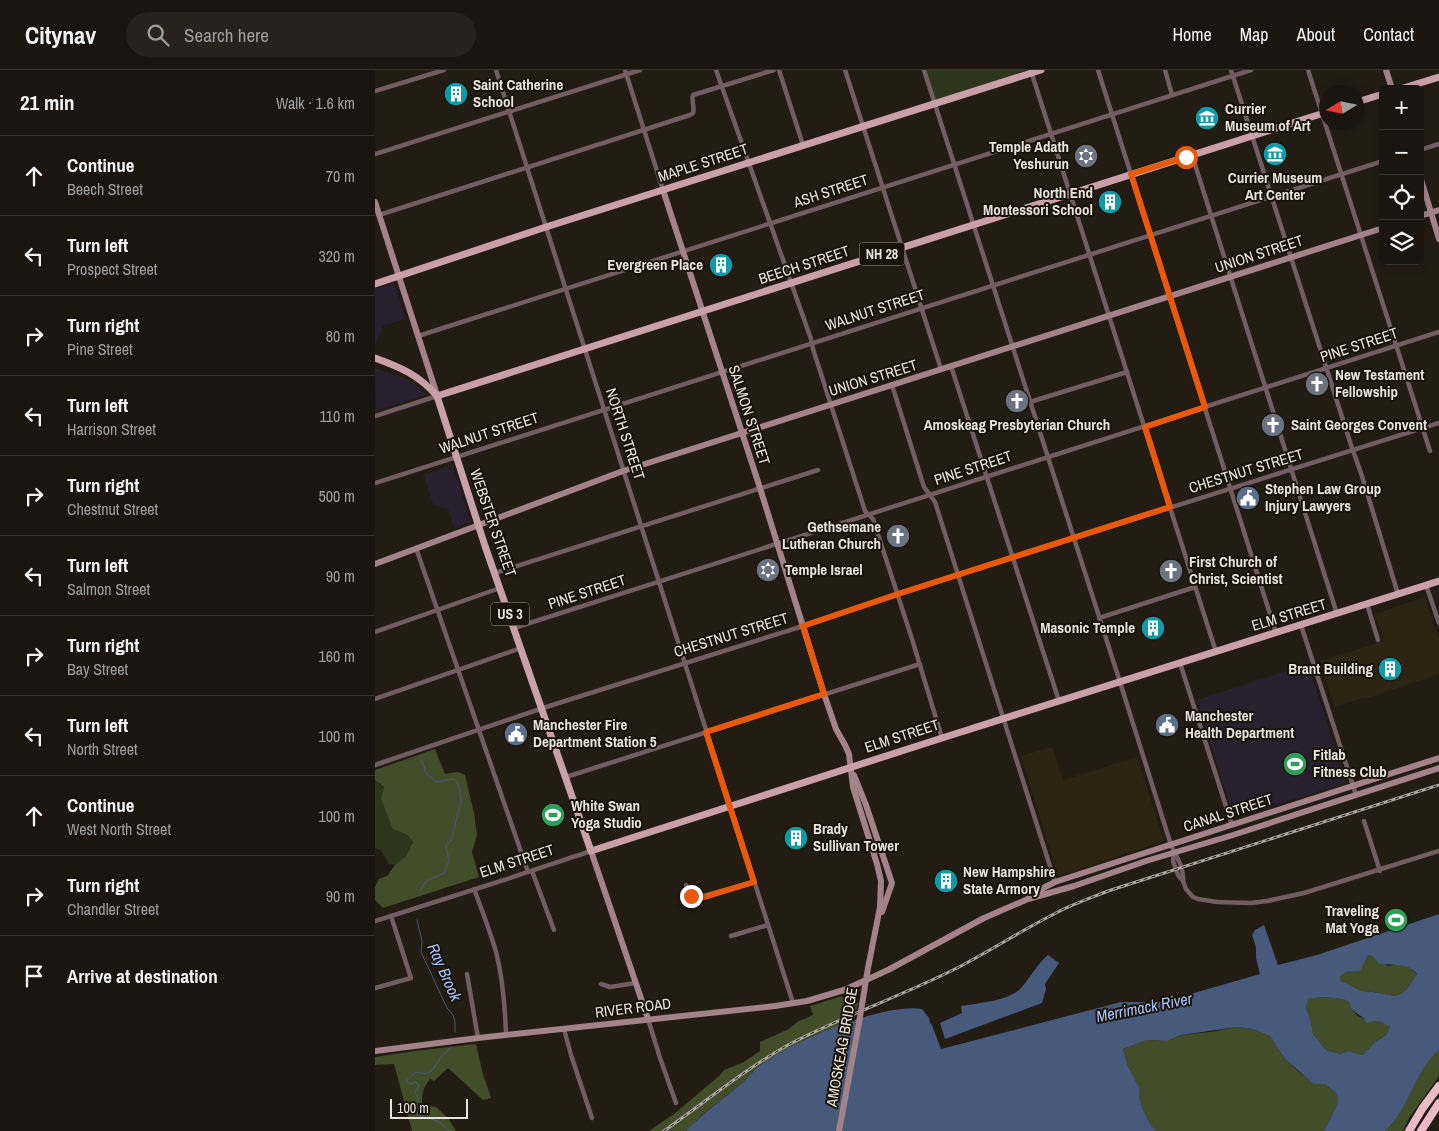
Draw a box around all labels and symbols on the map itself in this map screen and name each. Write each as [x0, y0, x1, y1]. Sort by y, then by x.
place label: Saint Catherine School [473, 74, 563, 112]
building icon: Saint Catherine School [443, 81, 469, 107]
north arrow [1319, 85, 1364, 130]
place label: Currier Museum of Art [1225, 98, 1311, 136]
museum icon: Currier Museum of Art [1194, 105, 1220, 131]
place label: Temple Adath Yeshurun [989, 136, 1069, 174]
street label: MAPLE STREET [655, 138, 751, 187]
museum icon: Currier Museum Art Center [1262, 141, 1288, 167]
synagogue icon: Temple Adath Yeshurun [1073, 143, 1099, 169]
route start [1175, 146, 1198, 169]
place label: Currier Museum Art Center [1228, 167, 1322, 205]
street label: ASH STREET [790, 168, 871, 213]
place label: North End Montessori School [983, 182, 1093, 220]
building icon: North End Montessori School [1097, 189, 1123, 215]
street label: UNION STREET [1212, 229, 1306, 278]
street label: BEECH STREET [756, 240, 852, 289]
road number: NH 28 [859, 242, 905, 265]
building icon: Evergreen Place [708, 252, 734, 278]
place label: Evergreen Place [607, 254, 703, 275]
street label: WALNUT STREET [823, 283, 928, 335]
street label: PINE STREET [1317, 322, 1401, 367]
street label: UNION STREET [826, 354, 920, 401]
street label: SALMON STREET [723, 362, 776, 468]
place label: New Testament Fellowship [1335, 364, 1424, 402]
church icon: New Testament Fellowship [1304, 371, 1330, 397]
street label: NORTH STREET [601, 385, 650, 483]
church icon: Amoskeag Presbyterian Church [1004, 388, 1030, 414]
street label: WALNUT STREET [437, 406, 542, 458]
church icon: Saint Georges Convent [1260, 412, 1286, 438]
place label: Amoskeag Presbyterian Church [924, 414, 1110, 435]
place label: Saint Georges Convent [1291, 414, 1427, 435]
street label: CHESTNUT STREET [1186, 443, 1306, 498]
street label: PINE STREET [931, 445, 1015, 490]
street label: WEBSTER STREET [465, 466, 522, 580]
place label: Stephen Law Group Injury Lawyers [1265, 478, 1381, 516]
public building icon: Stephen Law Group Injury Lawyers [1235, 485, 1261, 511]
place label: Gethsemane Lutheran Church [782, 516, 881, 554]
church icon: Gethsemane Lutheran Church [885, 523, 911, 549]
place label: First Church of Christ, Scientist [1189, 551, 1283, 589]
synagogue icon: Temple Israel [755, 557, 781, 583]
church icon: First Church of Christ, Scientist [1158, 558, 1184, 584]
place label: Temple Israel [785, 559, 863, 580]
street label: PINE STREET [545, 569, 629, 614]
street label: ELM STREET [1249, 593, 1329, 636]
road number: US 3 [491, 602, 529, 626]
street label: CHESTNUT STREET [671, 607, 791, 662]
building icon: Masonic Temple [1140, 615, 1166, 641]
place label: Masonic Temple [1040, 617, 1135, 638]
building icon: Brant Building [1377, 656, 1403, 682]
place label: Brant Building [1288, 658, 1373, 679]
place label: Manchester Health Department [1185, 705, 1294, 743]
public building icon: Manchester Health Department [1154, 712, 1180, 738]
street label: ELM STREET [862, 713, 942, 757]
place label: Manchester Fire Department Station 5 [533, 714, 657, 752]
public building icon: Manchester Fire Department Station 5 [503, 721, 529, 747]
place label: Fitlab Fitness Club [1313, 744, 1387, 782]
sports icon: Fitlab Fitness Club [1282, 751, 1308, 777]
street label: CANAL STREET [1181, 788, 1276, 837]
place label: White Swan Yoga Studio [571, 795, 642, 833]
sports icon: White Swan Yoga Studio [540, 802, 566, 828]
place label: Brady Sullivan Tower [813, 818, 899, 856]
building icon: Brady Sullivan Tower [783, 825, 809, 851]
street label: ELM STREET [477, 838, 557, 882]
place label: New Hampshire State Armory [963, 861, 1055, 899]
building icon: New Hampshire State Armory [933, 868, 959, 894]
route end [680, 885, 703, 908]
place label: Traveling Mat Yoga [1325, 900, 1379, 938]
sports icon: Traveling Mat Yoga [1383, 907, 1409, 933]
water label: Ray Brook [422, 940, 468, 1005]
street label: AMOSKEAG BRIDGE [820, 986, 862, 1109]
water label: Merrimack River [1094, 987, 1194, 1027]
street label: RIVER ROAD [594, 992, 672, 1023]
scale bar [390, 1096, 467, 1119]

